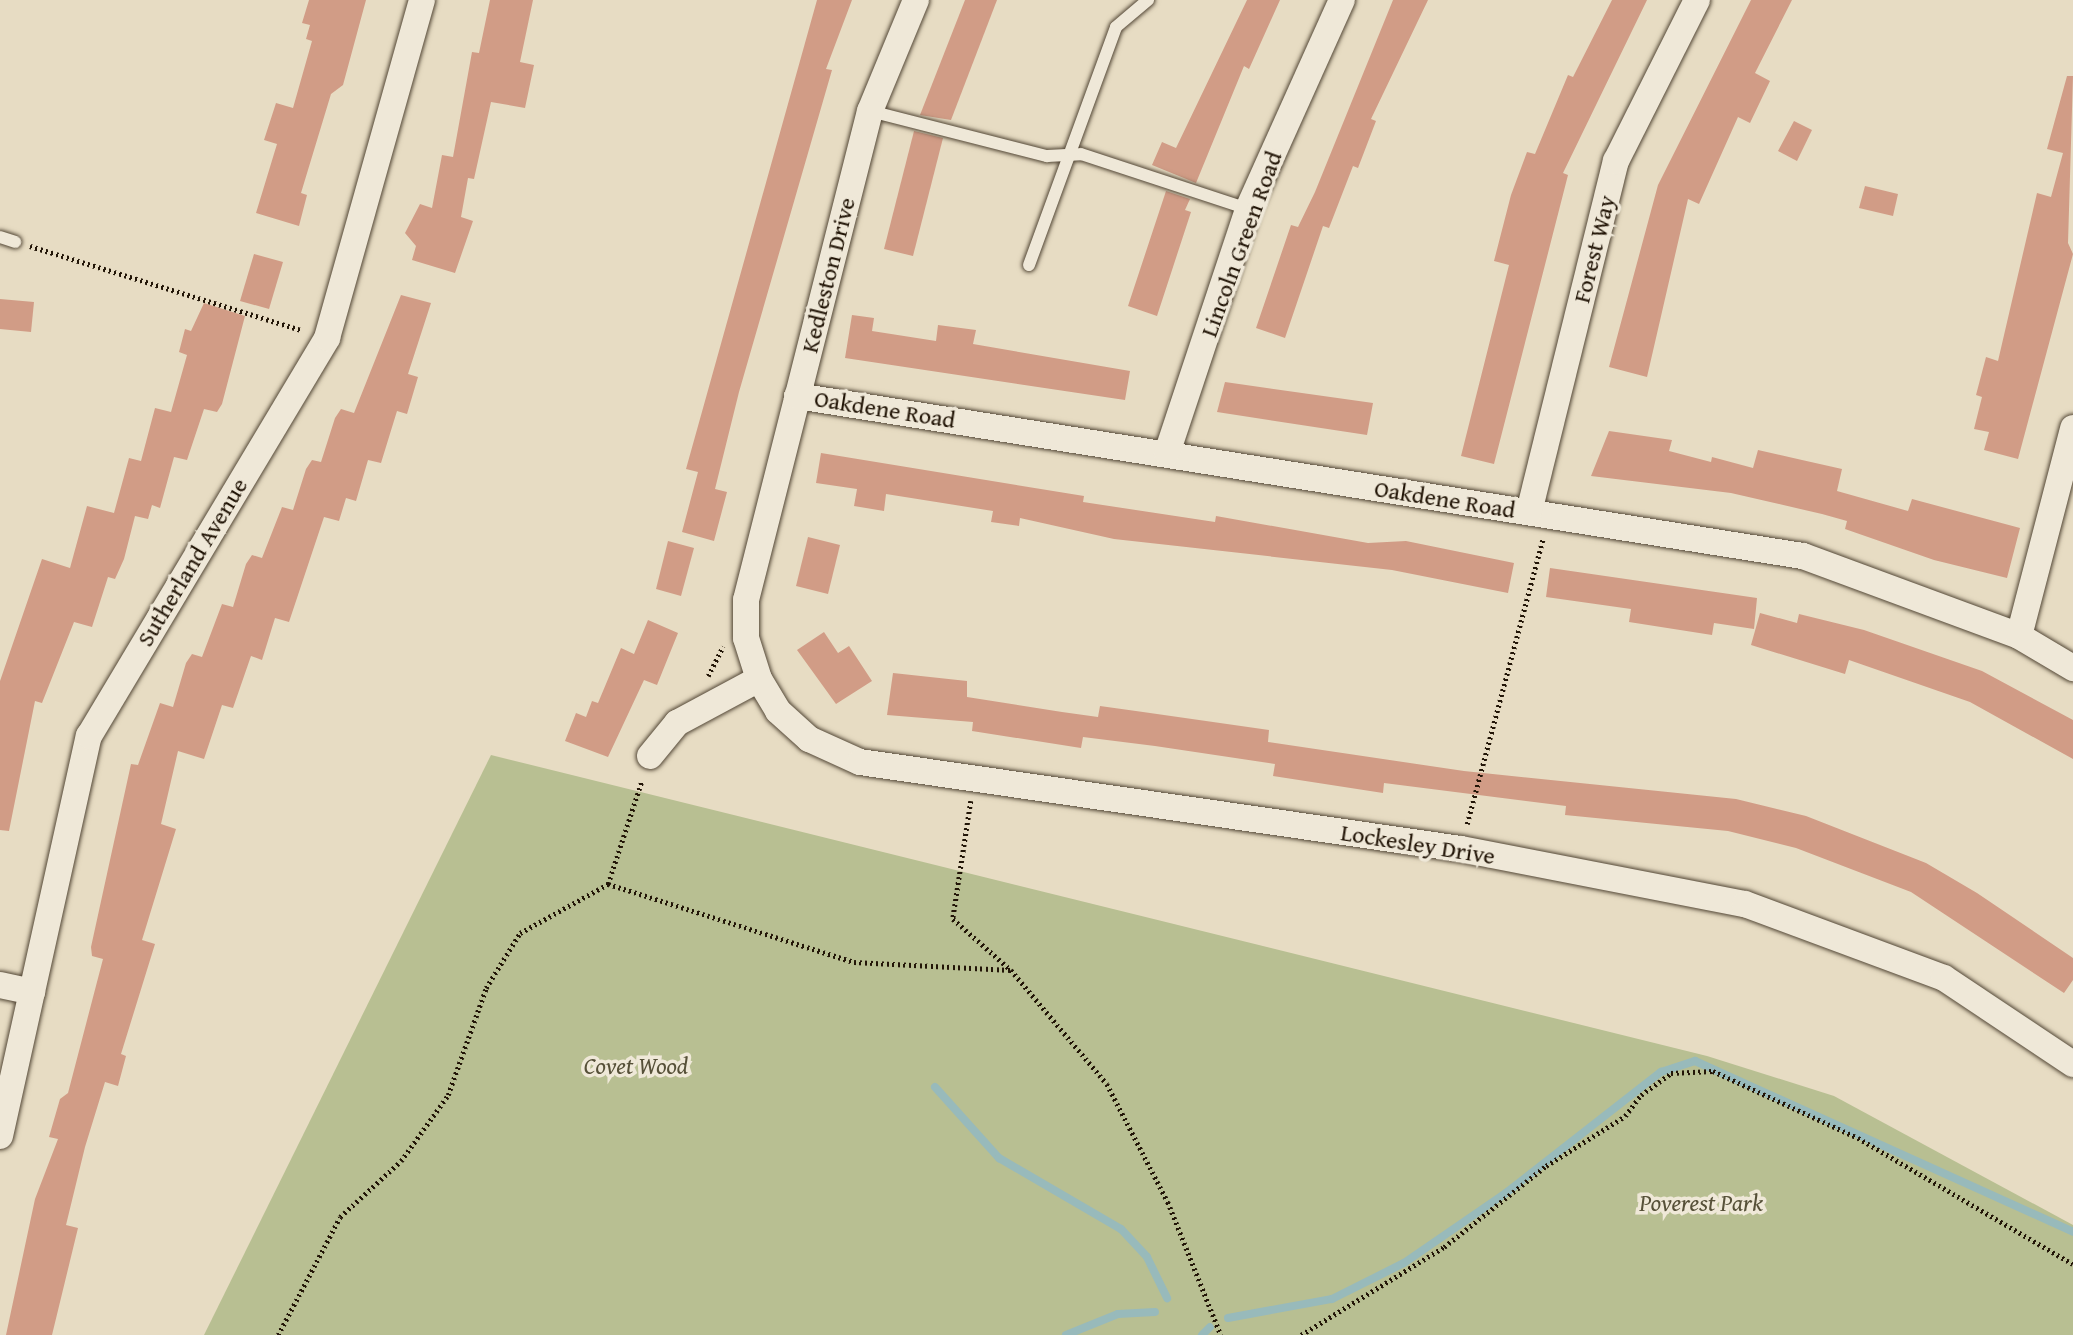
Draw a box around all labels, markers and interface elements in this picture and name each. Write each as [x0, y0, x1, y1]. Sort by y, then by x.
street label: Lincoln Green Road [1194, 147, 1288, 341]
street label: Forest Way [1567, 192, 1621, 306]
street label: Kedleston Drive [795, 194, 861, 356]
street label: Oakdene Road [812, 384, 958, 434]
street label: Sutherland Avenue [130, 473, 254, 651]
street label: Oakdene Road [1372, 474, 1518, 524]
street label: Lockesley Drive [1339, 818, 1497, 870]
park label: Covet Wood [584, 1052, 688, 1080]
park label: Poverest Park [1639, 1189, 1763, 1217]

